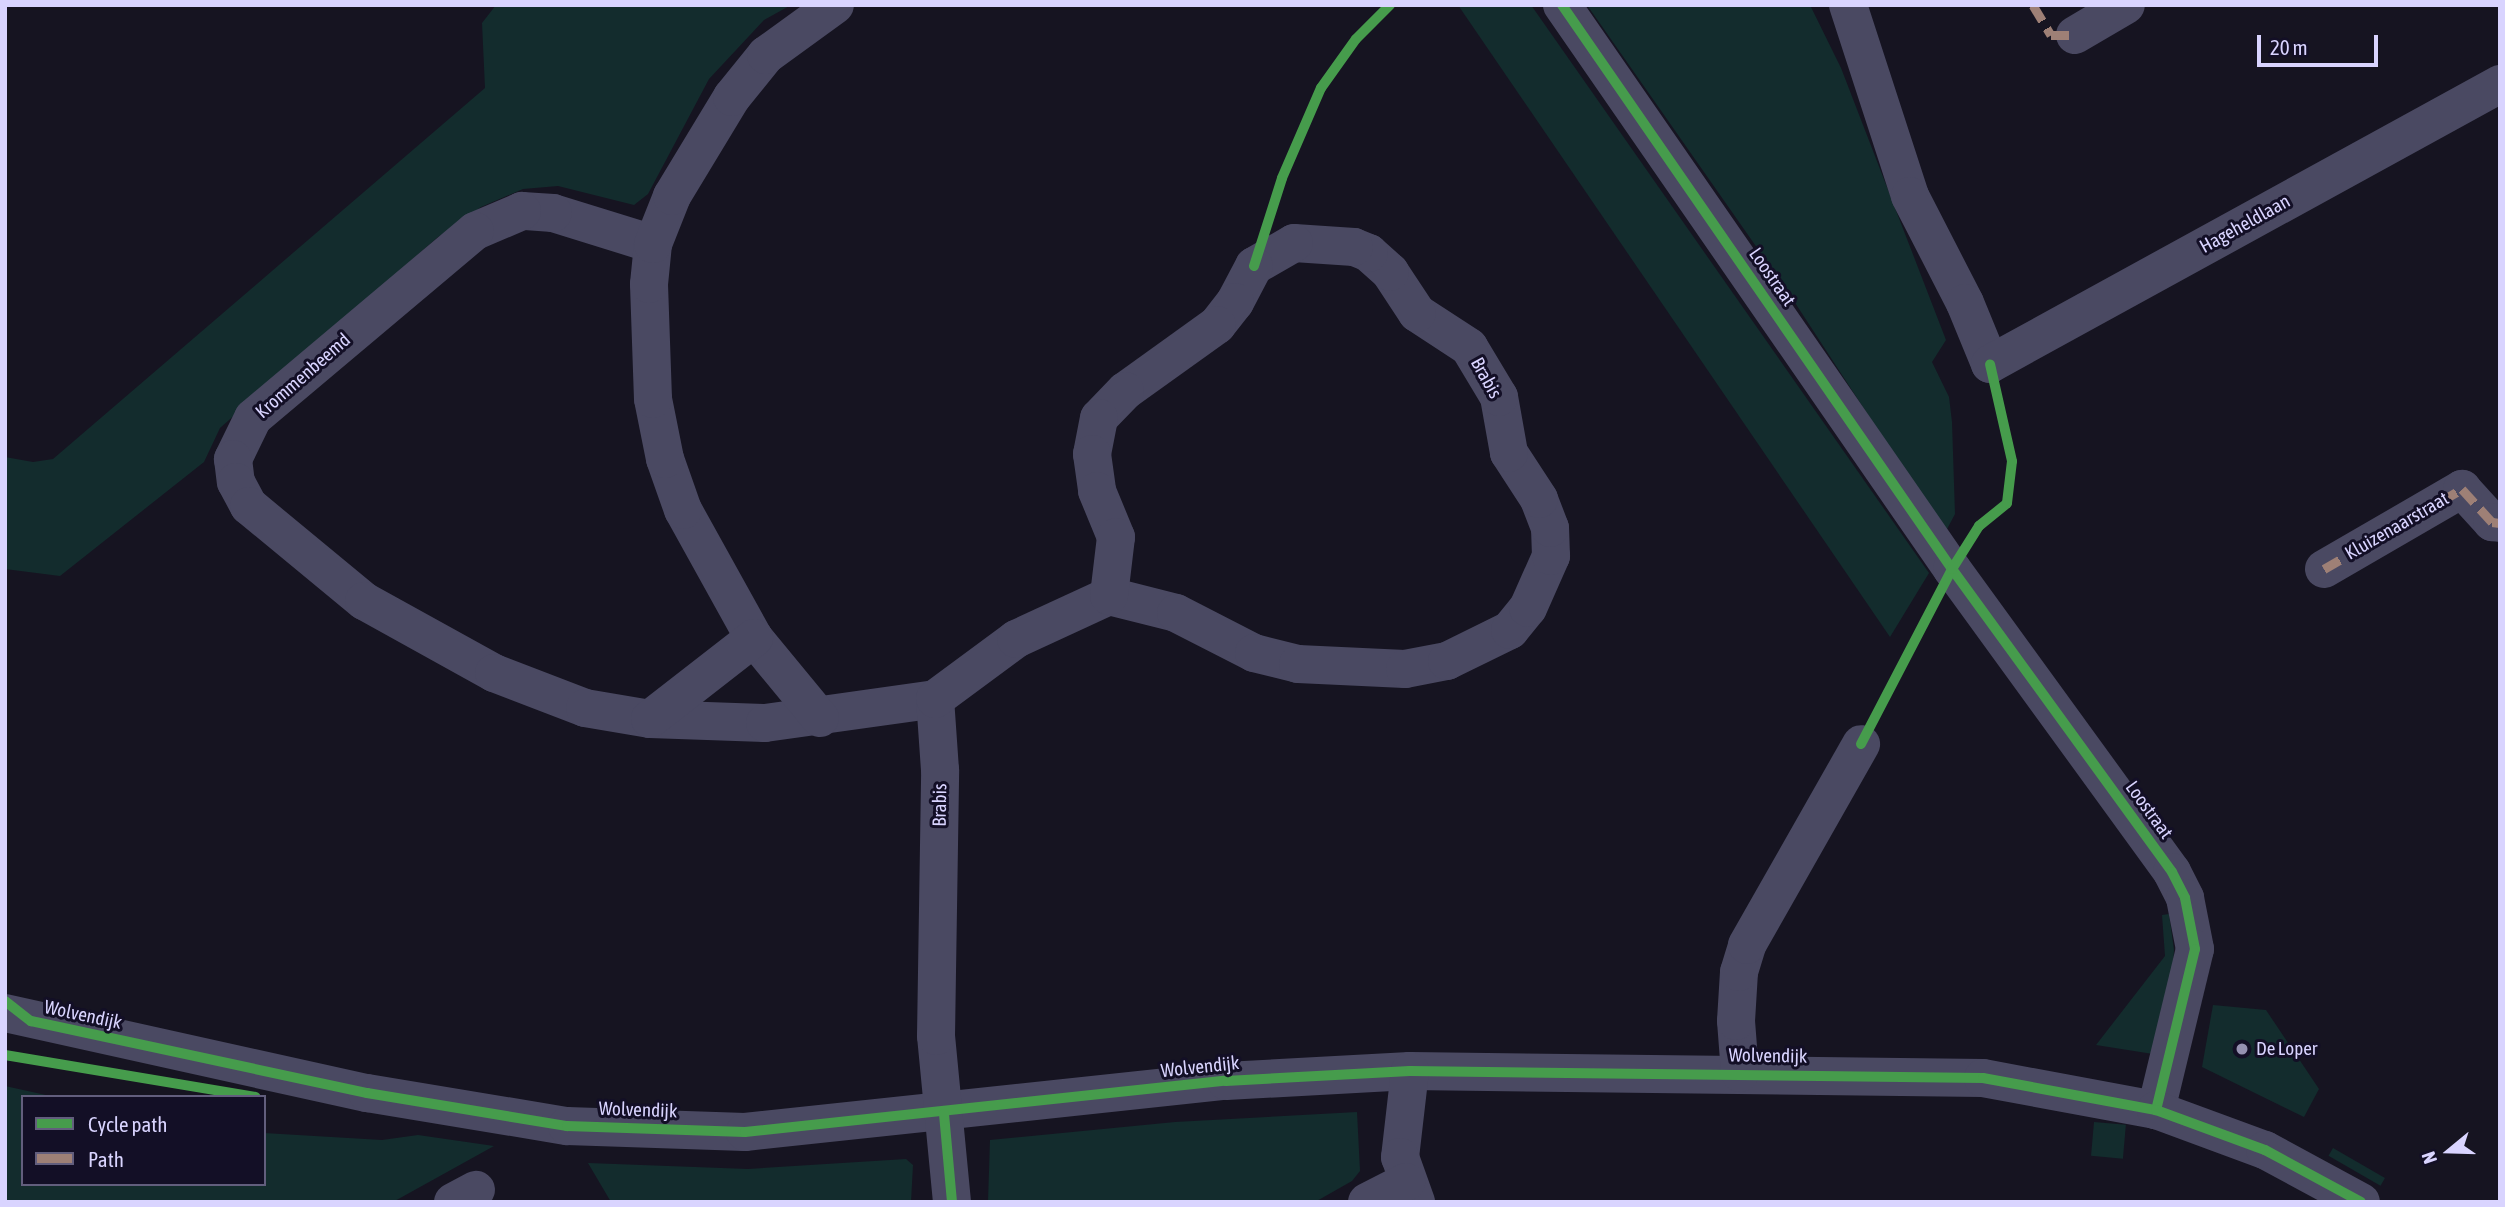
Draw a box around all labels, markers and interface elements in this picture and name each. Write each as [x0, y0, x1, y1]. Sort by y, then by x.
scale bar [2260, 21, 2381, 65]
text: 20 m [2270, 35, 2308, 59]
street label: Hageheldlaan [2196, 190, 2294, 258]
street label: Loostraat [1744, 244, 1800, 310]
street label: Krommenbeemd [251, 329, 355, 423]
street label: Brabis [1466, 354, 1506, 402]
street label: Kluizenaarstraat [2341, 487, 2453, 565]
street label: Loostraat [2120, 777, 2178, 843]
street label: Brabis [928, 783, 952, 827]
street label: Wolvendijk [42, 996, 124, 1034]
place label: De Loper [2256, 1038, 2317, 1060]
marker: De Loper [2234, 1041, 2250, 1057]
street label: Wolvendijk [1729, 1044, 1807, 1068]
street label: Wolvendijk [1160, 1052, 1240, 1082]
legend [21, 1095, 266, 1186]
street label: Wolvendijk [598, 1097, 678, 1123]
text: Cycle path [88, 1112, 167, 1136]
north arrow [2414, 1116, 2484, 1186]
text: Path [88, 1147, 124, 1171]
text: N [2417, 1149, 2441, 1167]

